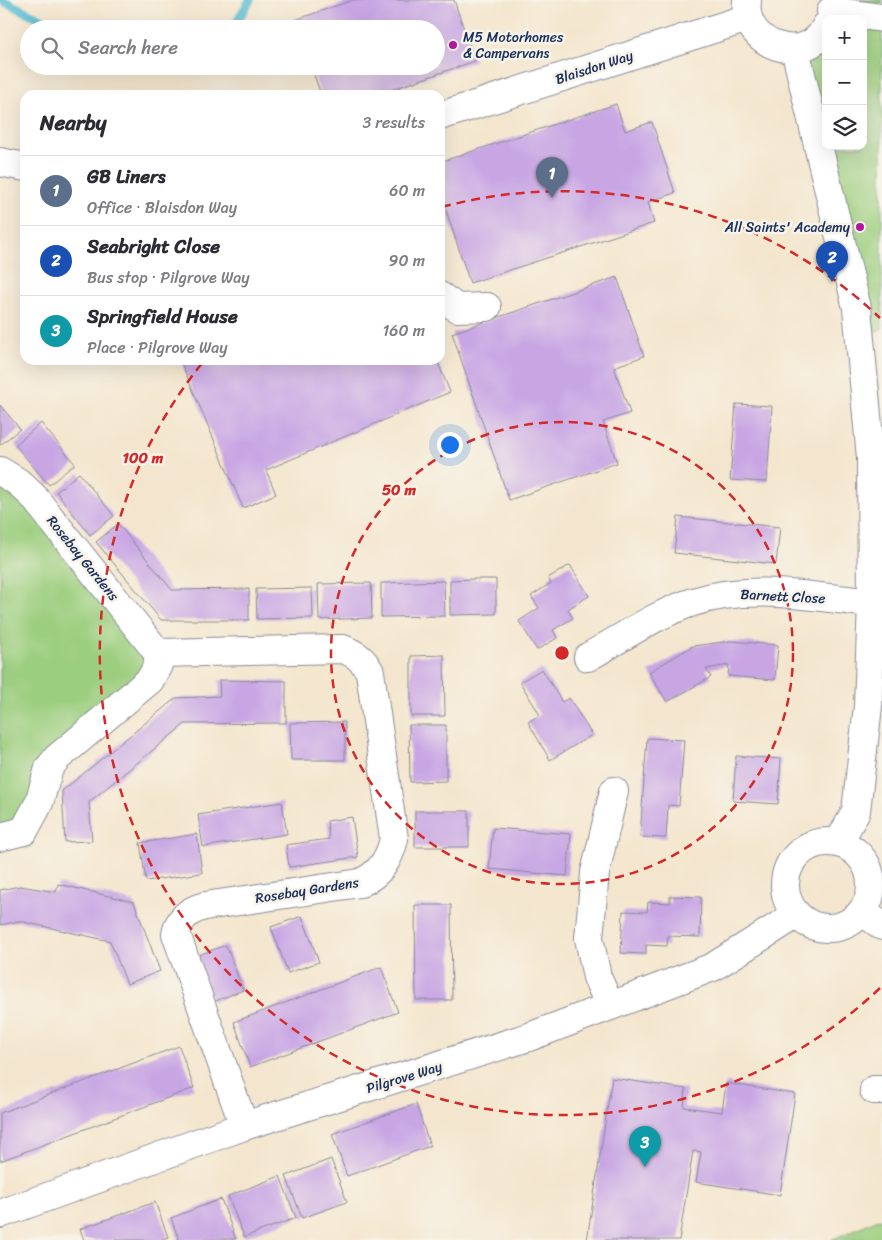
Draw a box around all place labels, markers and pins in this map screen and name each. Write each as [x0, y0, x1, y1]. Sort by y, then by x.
place label: M5 Motorhomes & Campervans [463, 25, 564, 66]
marker: M5 Motorhomes & Campervans [447, 39, 459, 51]
pin: 1 [536, 157, 568, 198]
place label: All Saints' Academy [724, 215, 851, 240]
marker: All Saints' Academy [854, 221, 866, 233]
pin: 2 [816, 241, 848, 282]
centre of rings [553, 644, 571, 662]
pin: 3 [629, 1126, 661, 1167]

